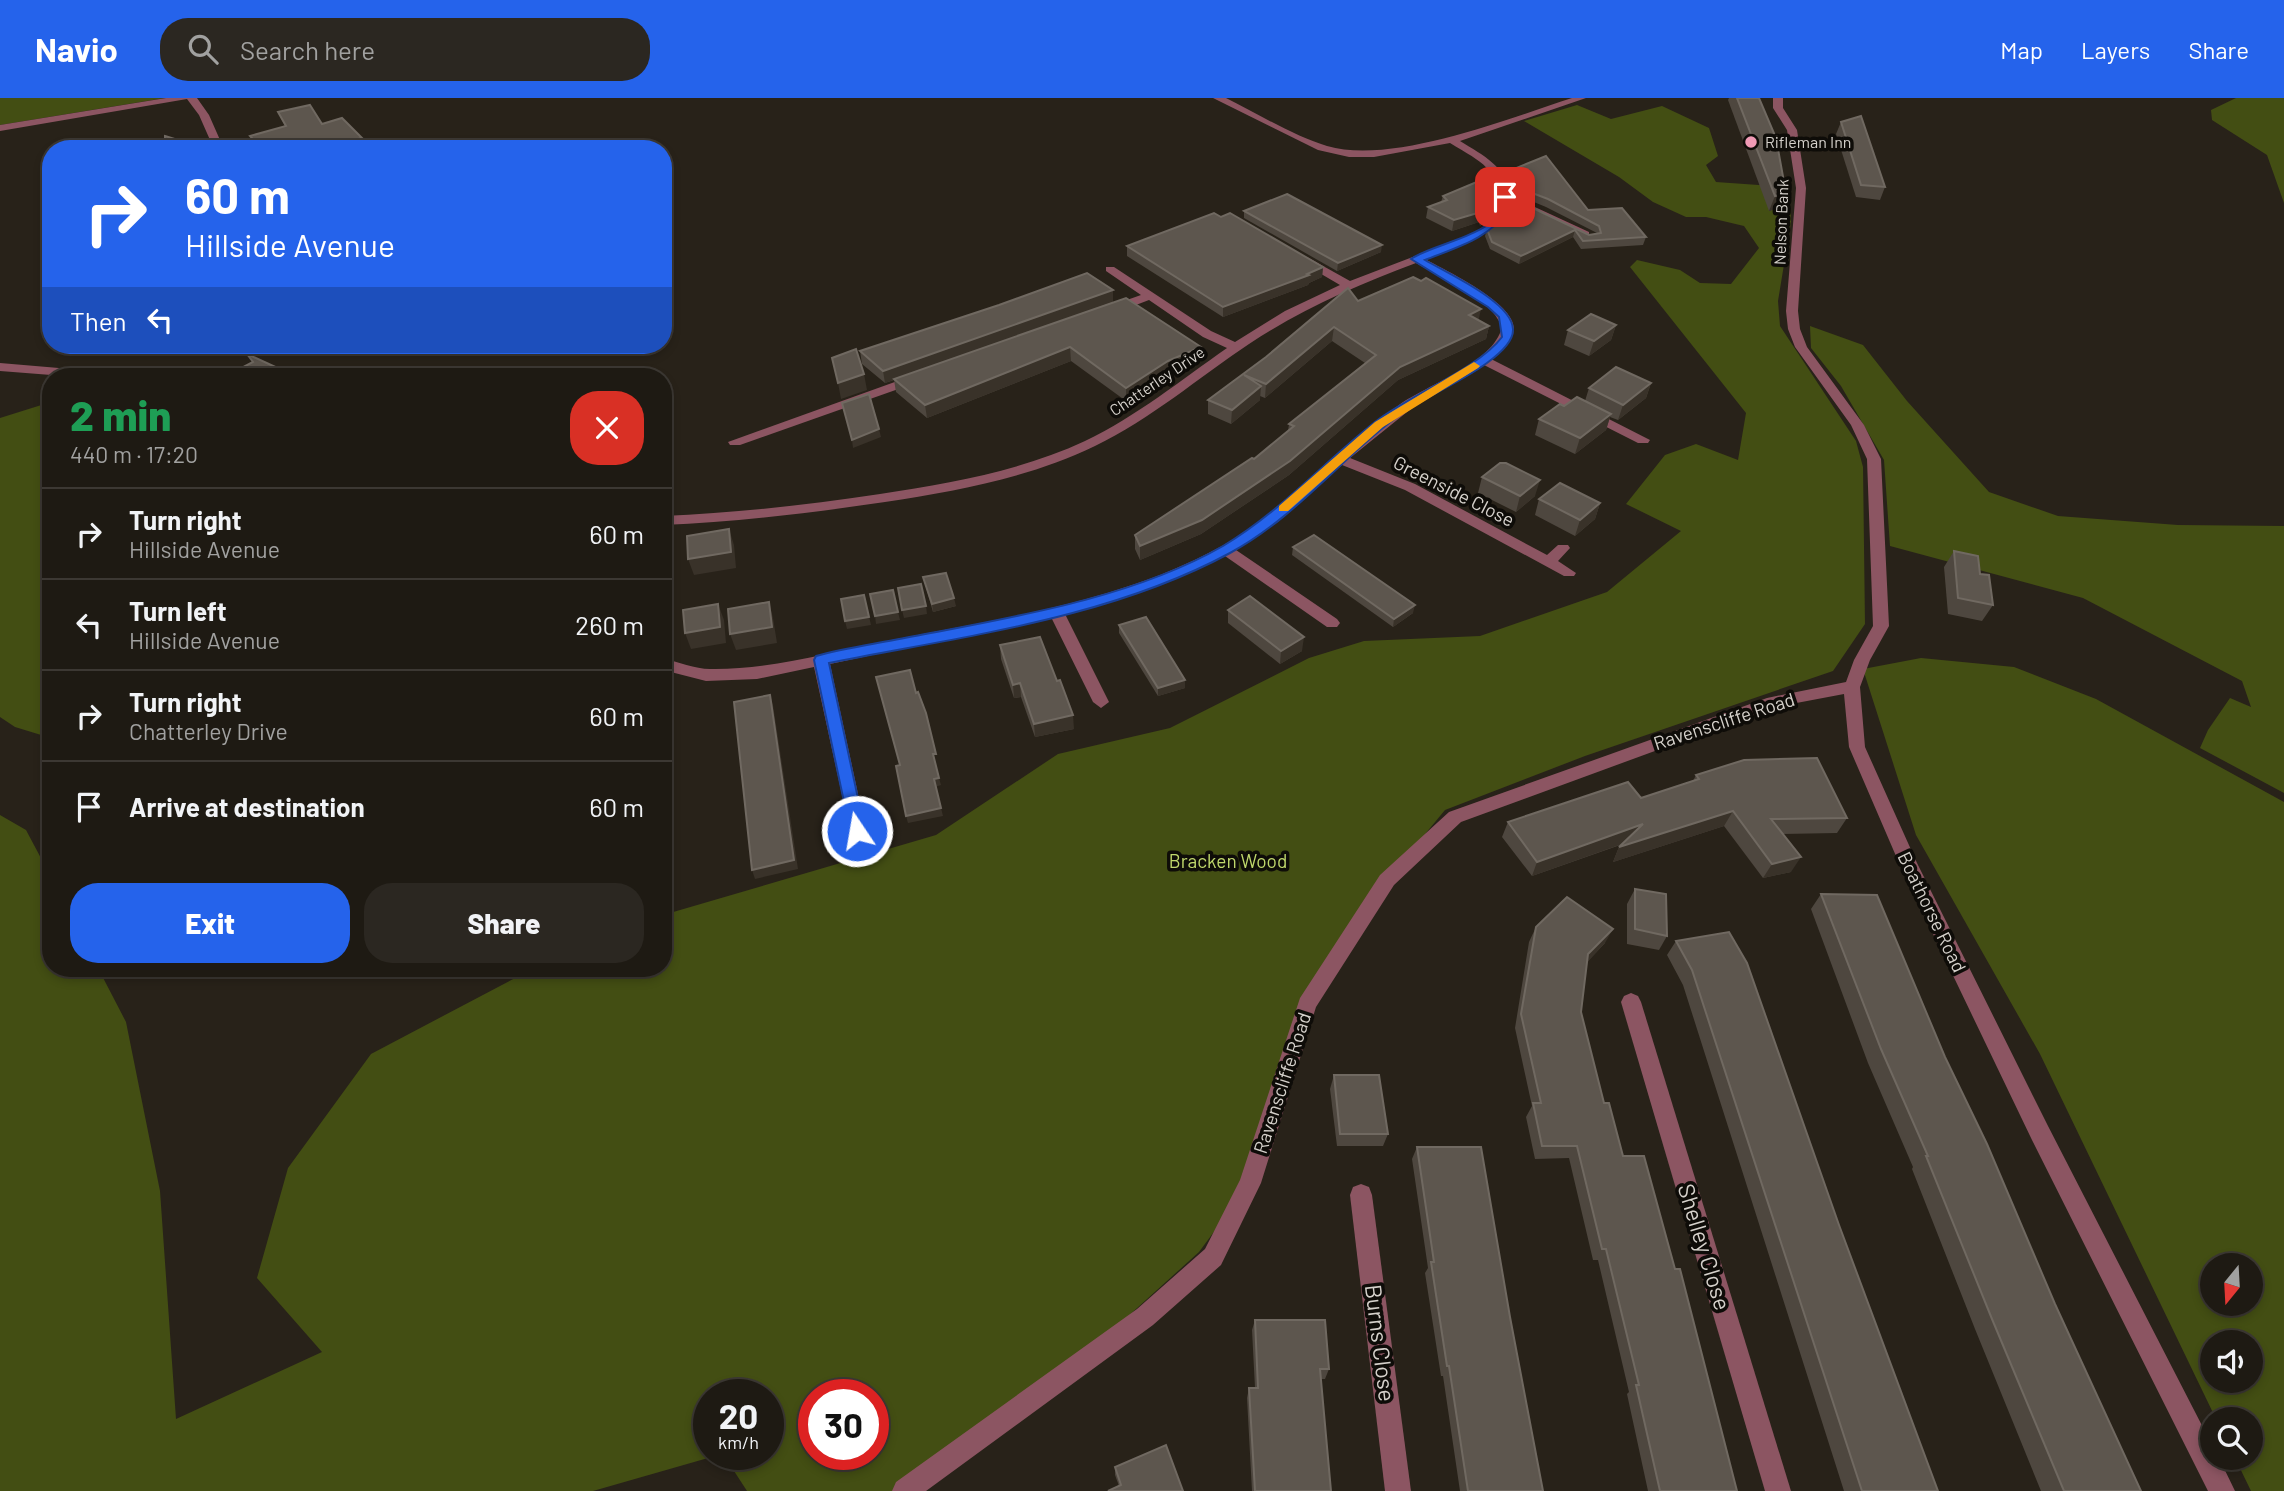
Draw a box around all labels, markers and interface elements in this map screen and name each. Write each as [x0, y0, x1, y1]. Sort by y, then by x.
search box [160, 18, 650, 81]
text: Navio [35, 29, 118, 69]
icon: search [184, 30, 222, 68]
text: Search here [240, 34, 375, 65]
text: Map [2000, 35, 2043, 64]
text: Layers [2081, 35, 2150, 64]
text: Share [2188, 35, 2249, 64]
place label: Rifleman Inn [1765, 132, 1851, 151]
marker: Rifleman Inn [1743, 134, 1759, 150]
text: 60 m [185, 165, 290, 224]
pin [1475, 167, 1535, 227]
icon: right [70, 168, 161, 259]
icon: arrive [1486, 178, 1524, 216]
street label: Nelson Bank [1770, 179, 1791, 265]
text: Hillside Avenue [185, 225, 395, 263]
icon: left [141, 301, 179, 339]
text: Then [70, 305, 127, 336]
street label: Chatterley Drive [1106, 342, 1208, 419]
text: 2 min [70, 389, 171, 439]
button: close [570, 391, 644, 465]
text: 440 m · 17:20 [70, 440, 198, 468]
street label: Greenside Close [1390, 450, 1519, 531]
text: Turn right [129, 504, 242, 535]
icon: right [70, 515, 108, 553]
text: 60 m [589, 518, 644, 549]
text: Hillside Avenue [129, 535, 280, 563]
text: Turn left [129, 595, 227, 626]
icon: left [70, 606, 108, 644]
text: 260 m [575, 609, 644, 640]
text: Hillside Avenue [129, 626, 280, 654]
text: Turn right [129, 686, 242, 717]
street label: Ravenscliffe Road [1650, 687, 1797, 754]
icon: right [70, 697, 108, 735]
text: 60 m [589, 700, 644, 731]
text: Chatterley Drive [129, 717, 288, 745]
icon: arrive [70, 788, 108, 826]
text: Arrive at destination [129, 791, 365, 822]
text: 60 m [589, 791, 644, 822]
position arrow [820, 794, 894, 868]
street label: Boathorse Road [1893, 848, 1972, 976]
park label: Bracken Wood [1169, 849, 1287, 872]
button: Exit [70, 883, 350, 963]
button: Share [364, 883, 644, 963]
street label: Ravenscliffe Road [1248, 1009, 1315, 1156]
street label: Shelley Close [1672, 1180, 1737, 1313]
north arrow [2200, 1253, 2263, 1316]
map controls [2200, 1253, 2263, 1470]
street label: Burns Close [1360, 1283, 1402, 1403]
button: sound [2200, 1330, 2263, 1393]
speed limit sign: 30 [798, 1379, 889, 1470]
text: 20 [719, 1394, 758, 1436]
button: search [2200, 1407, 2263, 1470]
text: km/h [718, 1431, 759, 1453]

